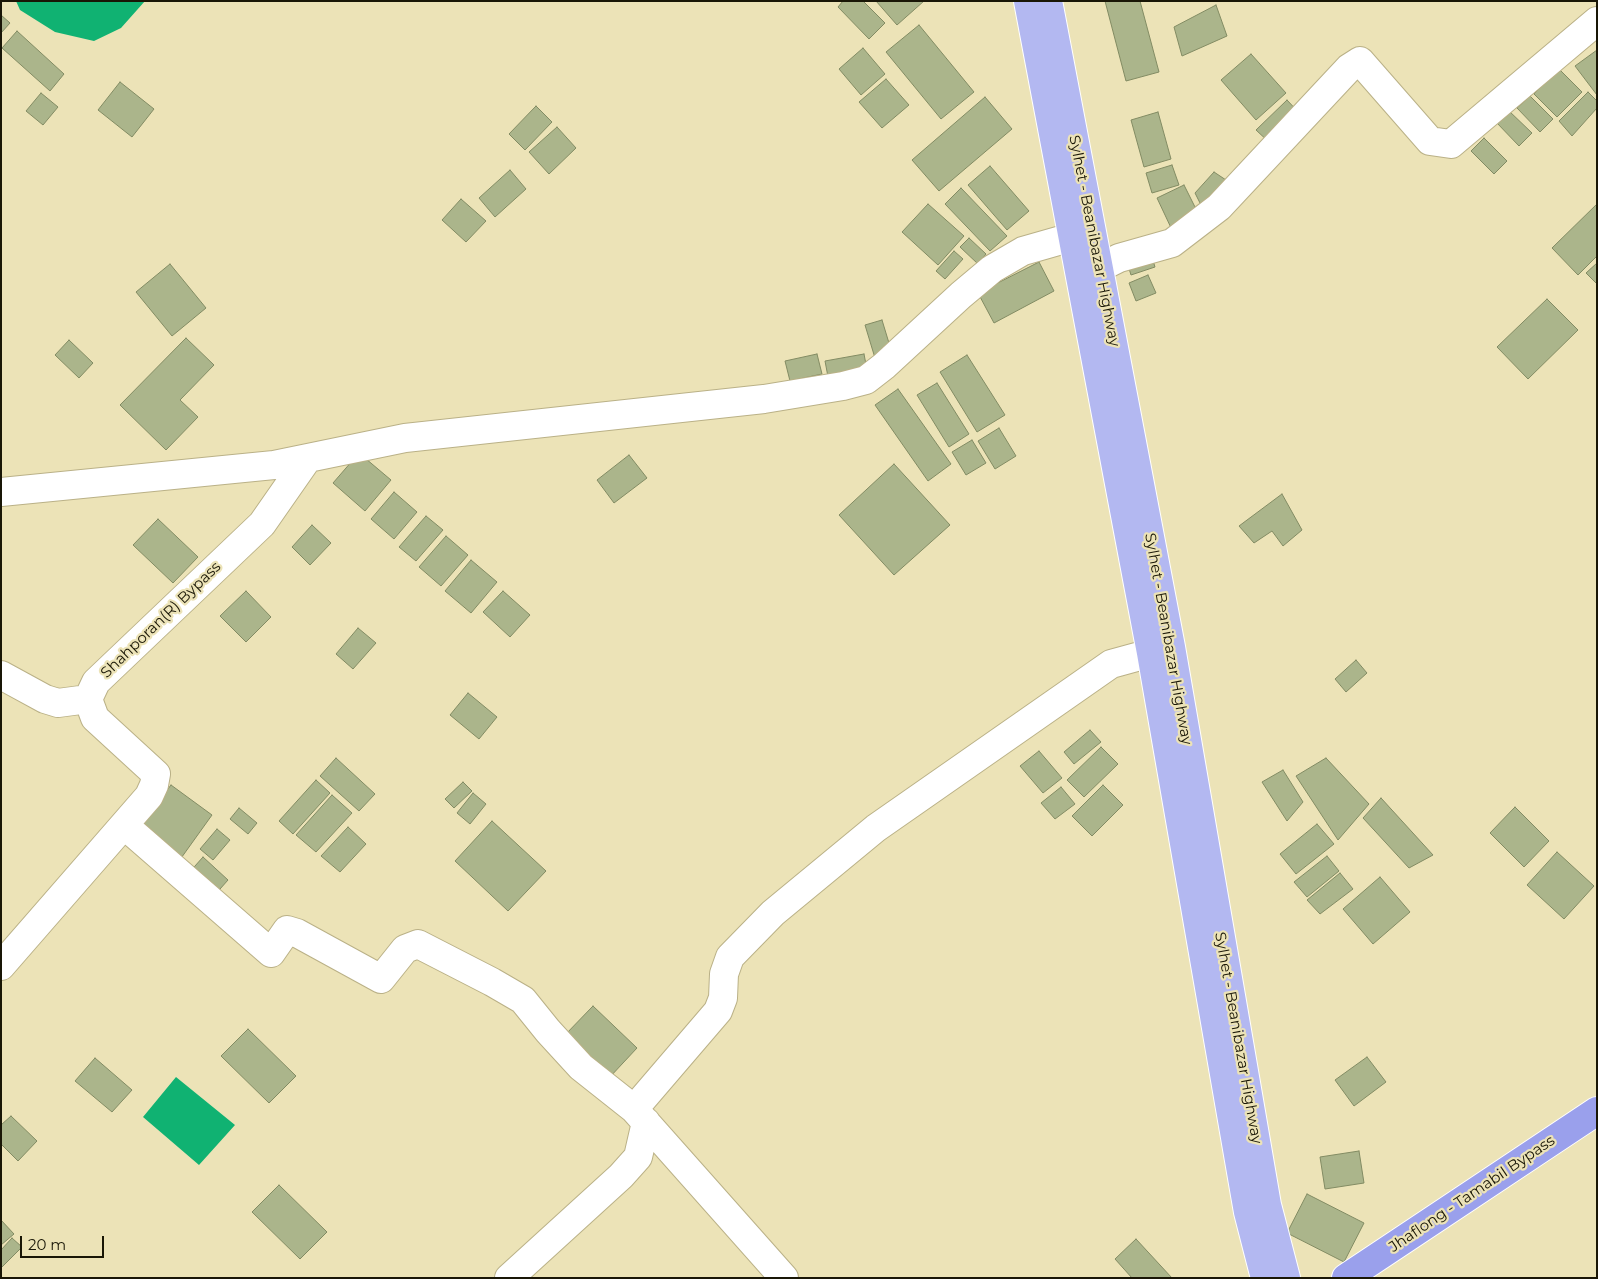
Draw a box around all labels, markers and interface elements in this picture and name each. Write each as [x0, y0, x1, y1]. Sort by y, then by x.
street label: Sylhet - Beanibazar Highway [1065, 134, 1123, 348]
street label: Sylhet - Beanibazar Highway [1140, 532, 1196, 746]
street label: Shahporan(R) Bypass [97, 558, 225, 682]
street label: Sylhet - Beanibazar Highway [1210, 931, 1266, 1145]
street label: Jhaflong - Tamabil Bypass [1386, 1132, 1558, 1256]
scale bar [22, 1226, 106, 1258]
text: 20 m [28, 1235, 66, 1254]

